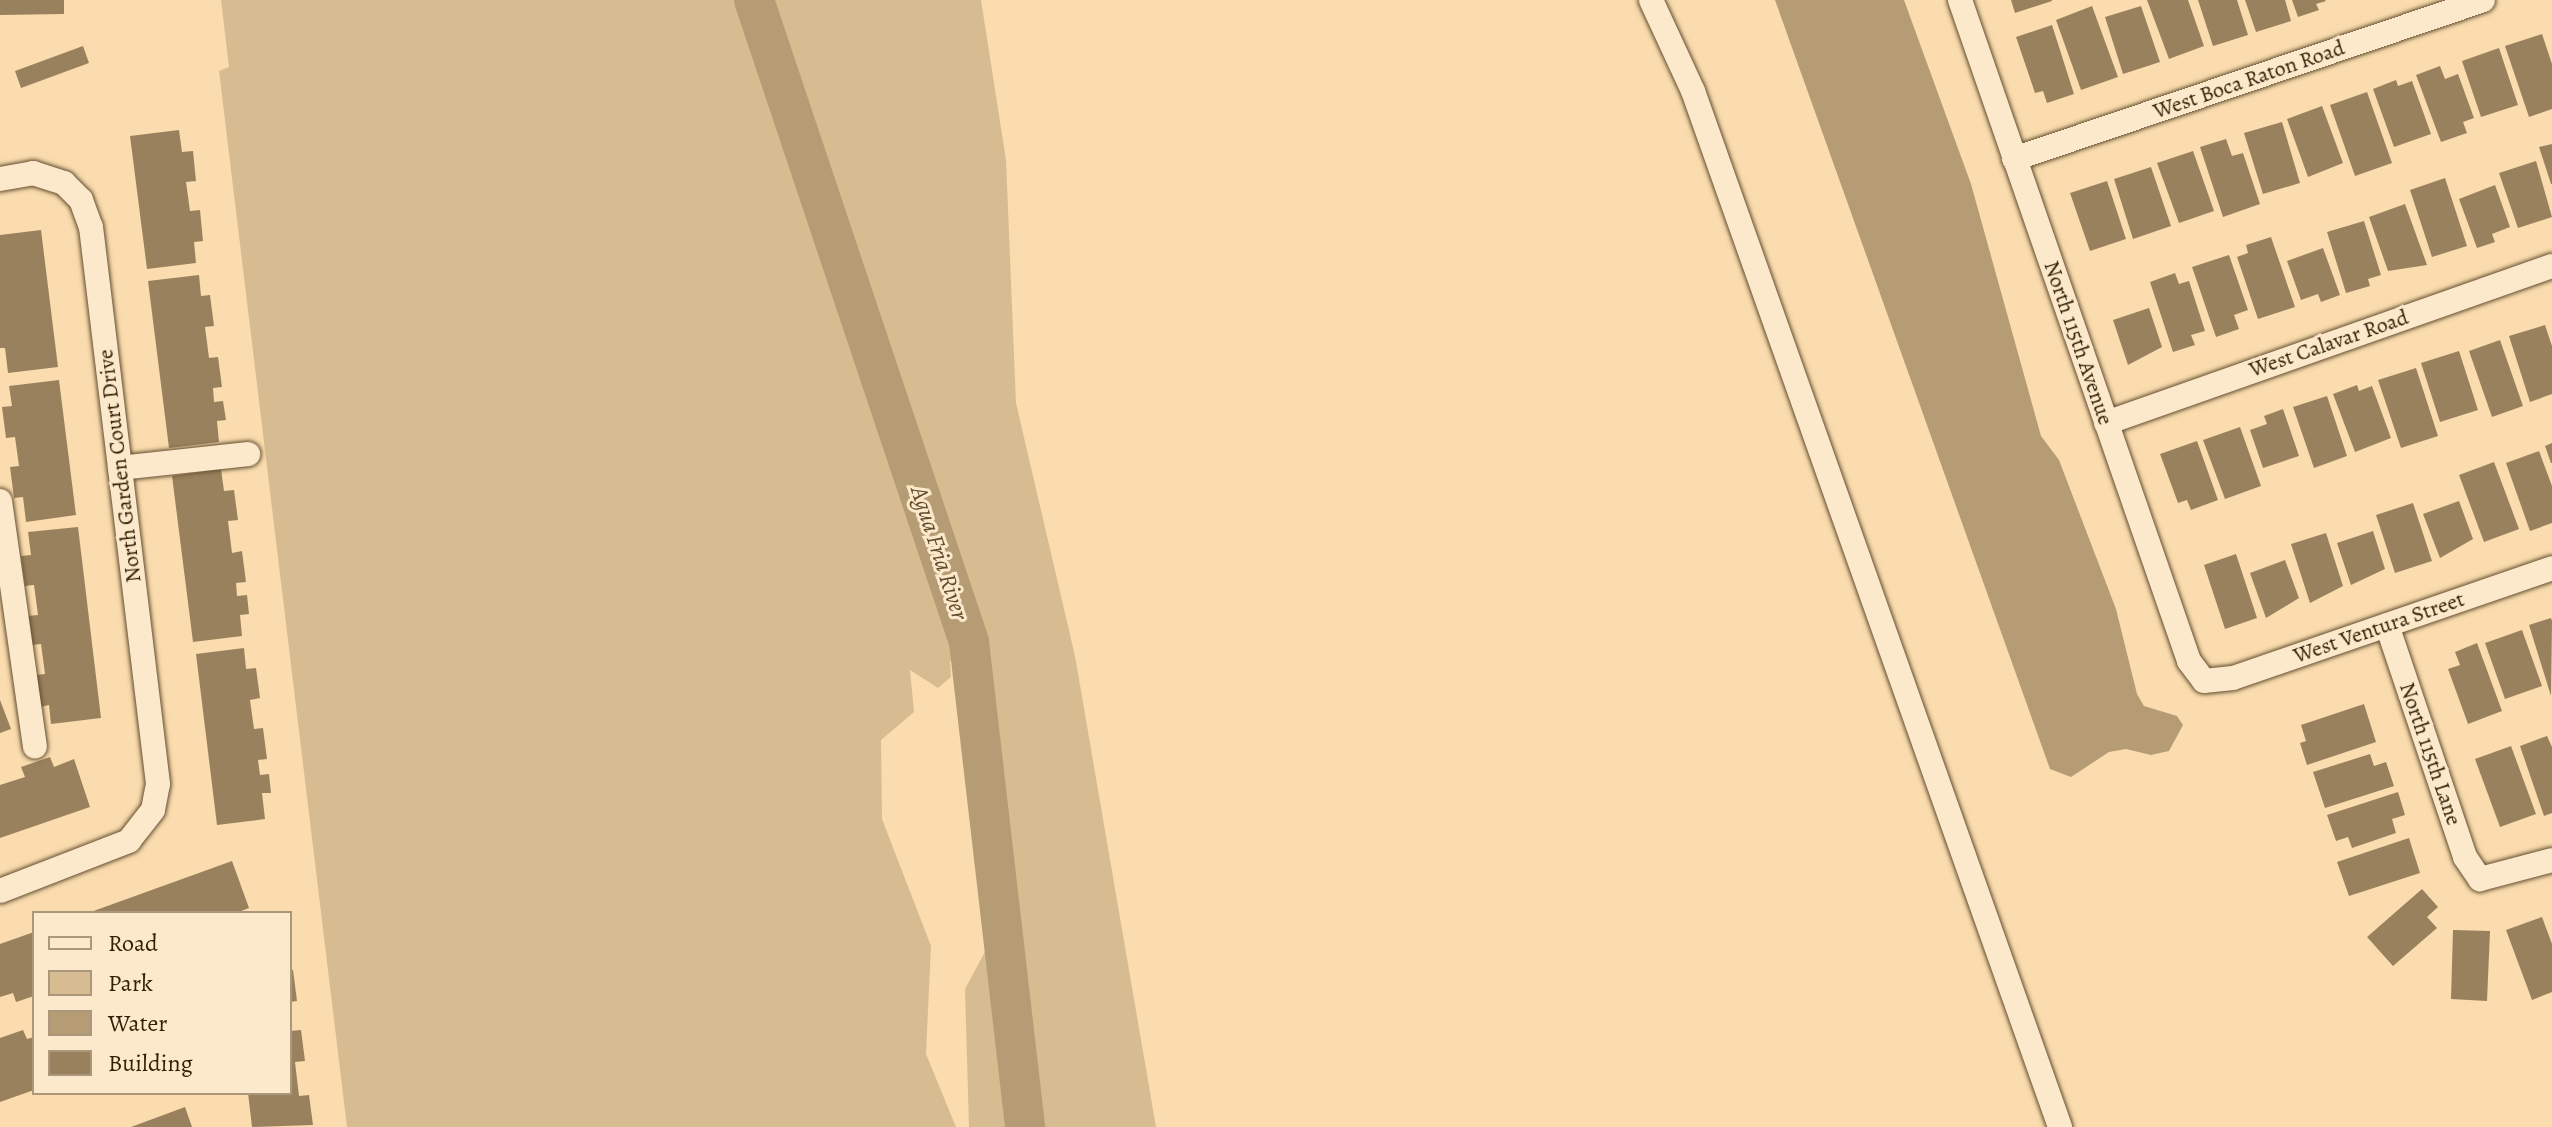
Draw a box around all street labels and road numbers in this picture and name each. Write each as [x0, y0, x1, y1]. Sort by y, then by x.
street label: West Boca Raton Road [2150, 35, 2348, 125]
street label: North 115th Avenue [2038, 258, 2118, 428]
street label: West Calavar Road [2246, 304, 2412, 384]
street label: North Garden Court Drive [93, 348, 147, 584]
street label: West Ventura Street [2290, 586, 2468, 670]
street label: North 115th Lane [2393, 679, 2467, 829]

